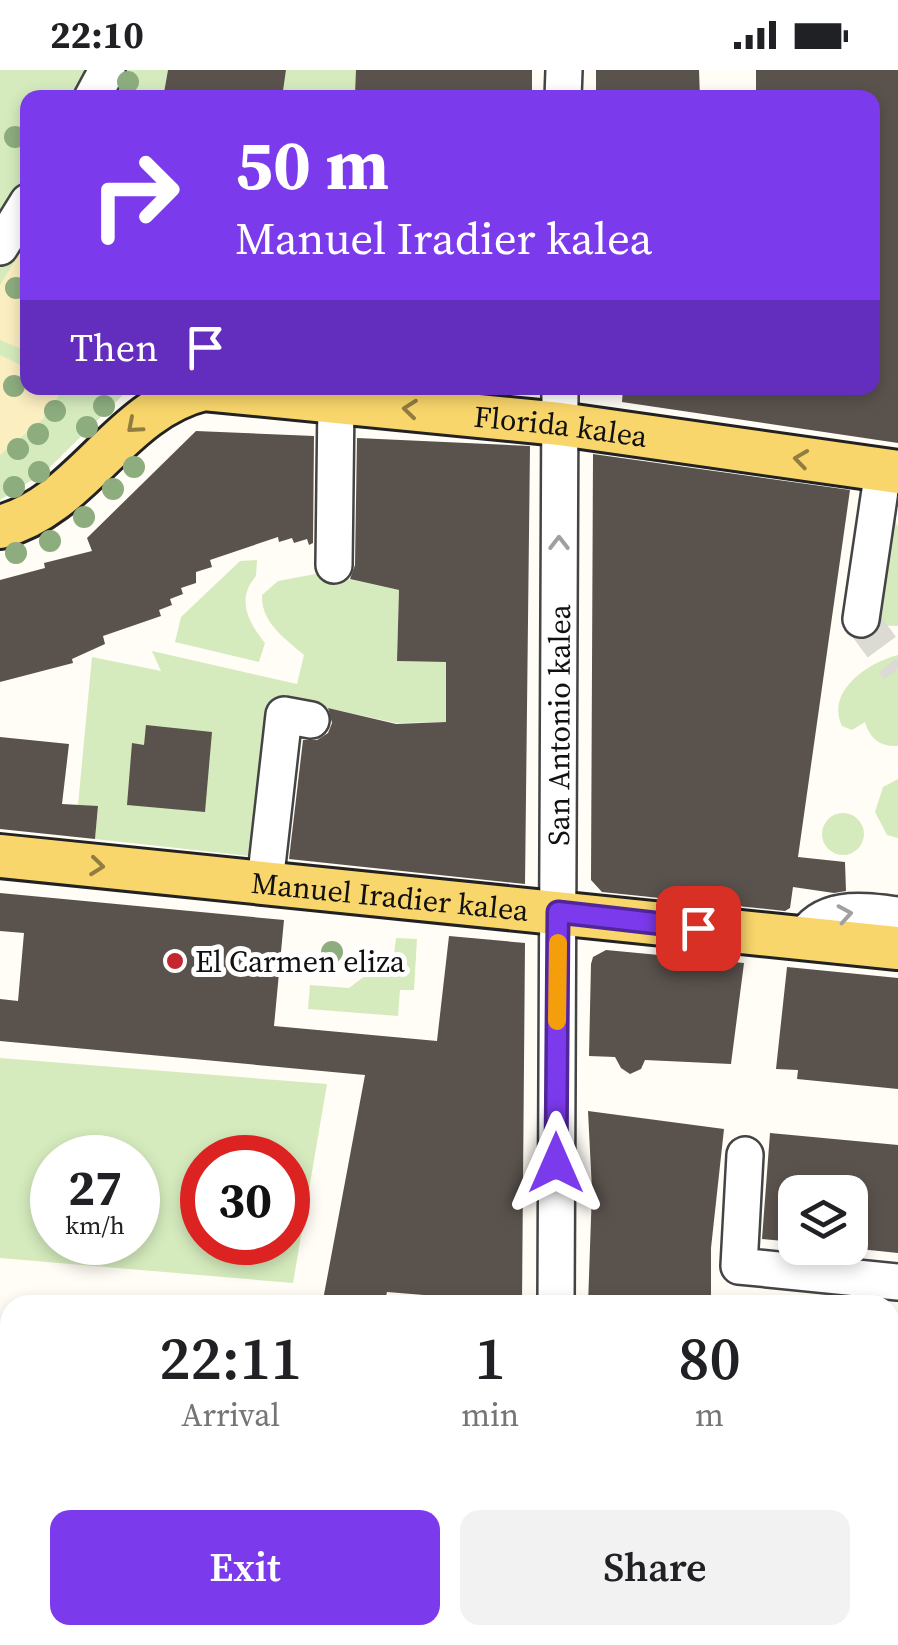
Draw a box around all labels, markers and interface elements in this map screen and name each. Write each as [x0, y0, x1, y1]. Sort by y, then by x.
text: 22:10 [50, 9, 144, 61]
text: 50 m [235, 116, 389, 212]
icon: right [70, 130, 200, 260]
text: Manuel Iradier kalea [235, 207, 652, 269]
icon: arrive [178, 320, 233, 375]
text: Then [70, 322, 158, 374]
street label: Florida kalea [472, 395, 651, 457]
one-way arrow [401, 399, 417, 420]
one-way arrow [128, 414, 146, 432]
one-way arrow [793, 449, 810, 470]
one-way arrow [549, 534, 570, 550]
street label: San Antonio kalea [538, 603, 580, 846]
one-way arrow [89, 855, 105, 876]
street label: Manuel Iradier kalea [249, 861, 531, 931]
pin [656, 886, 741, 971]
icon: arrive [671, 901, 726, 956]
one-way arrow [837, 904, 854, 926]
place label: El Carmen eliza [195, 941, 406, 982]
marker: El Carmen eliza [164, 950, 186, 972]
position arrow [504, 1111, 608, 1215]
speed limit sign: 30 [180, 1135, 310, 1265]
text: 27 [68, 1153, 122, 1222]
map controls [778, 1175, 868, 1265]
button: layers [778, 1175, 868, 1265]
text: km/h [65, 1208, 125, 1242]
text: 22:11 [159, 1317, 302, 1399]
text: 1 [475, 1317, 506, 1399]
text: 80 [678, 1317, 741, 1399]
text: Arrival [181, 1393, 280, 1437]
text: min [461, 1393, 519, 1437]
text: m [695, 1393, 724, 1437]
button: Exit [50, 1510, 440, 1625]
button: Share [460, 1510, 850, 1625]

